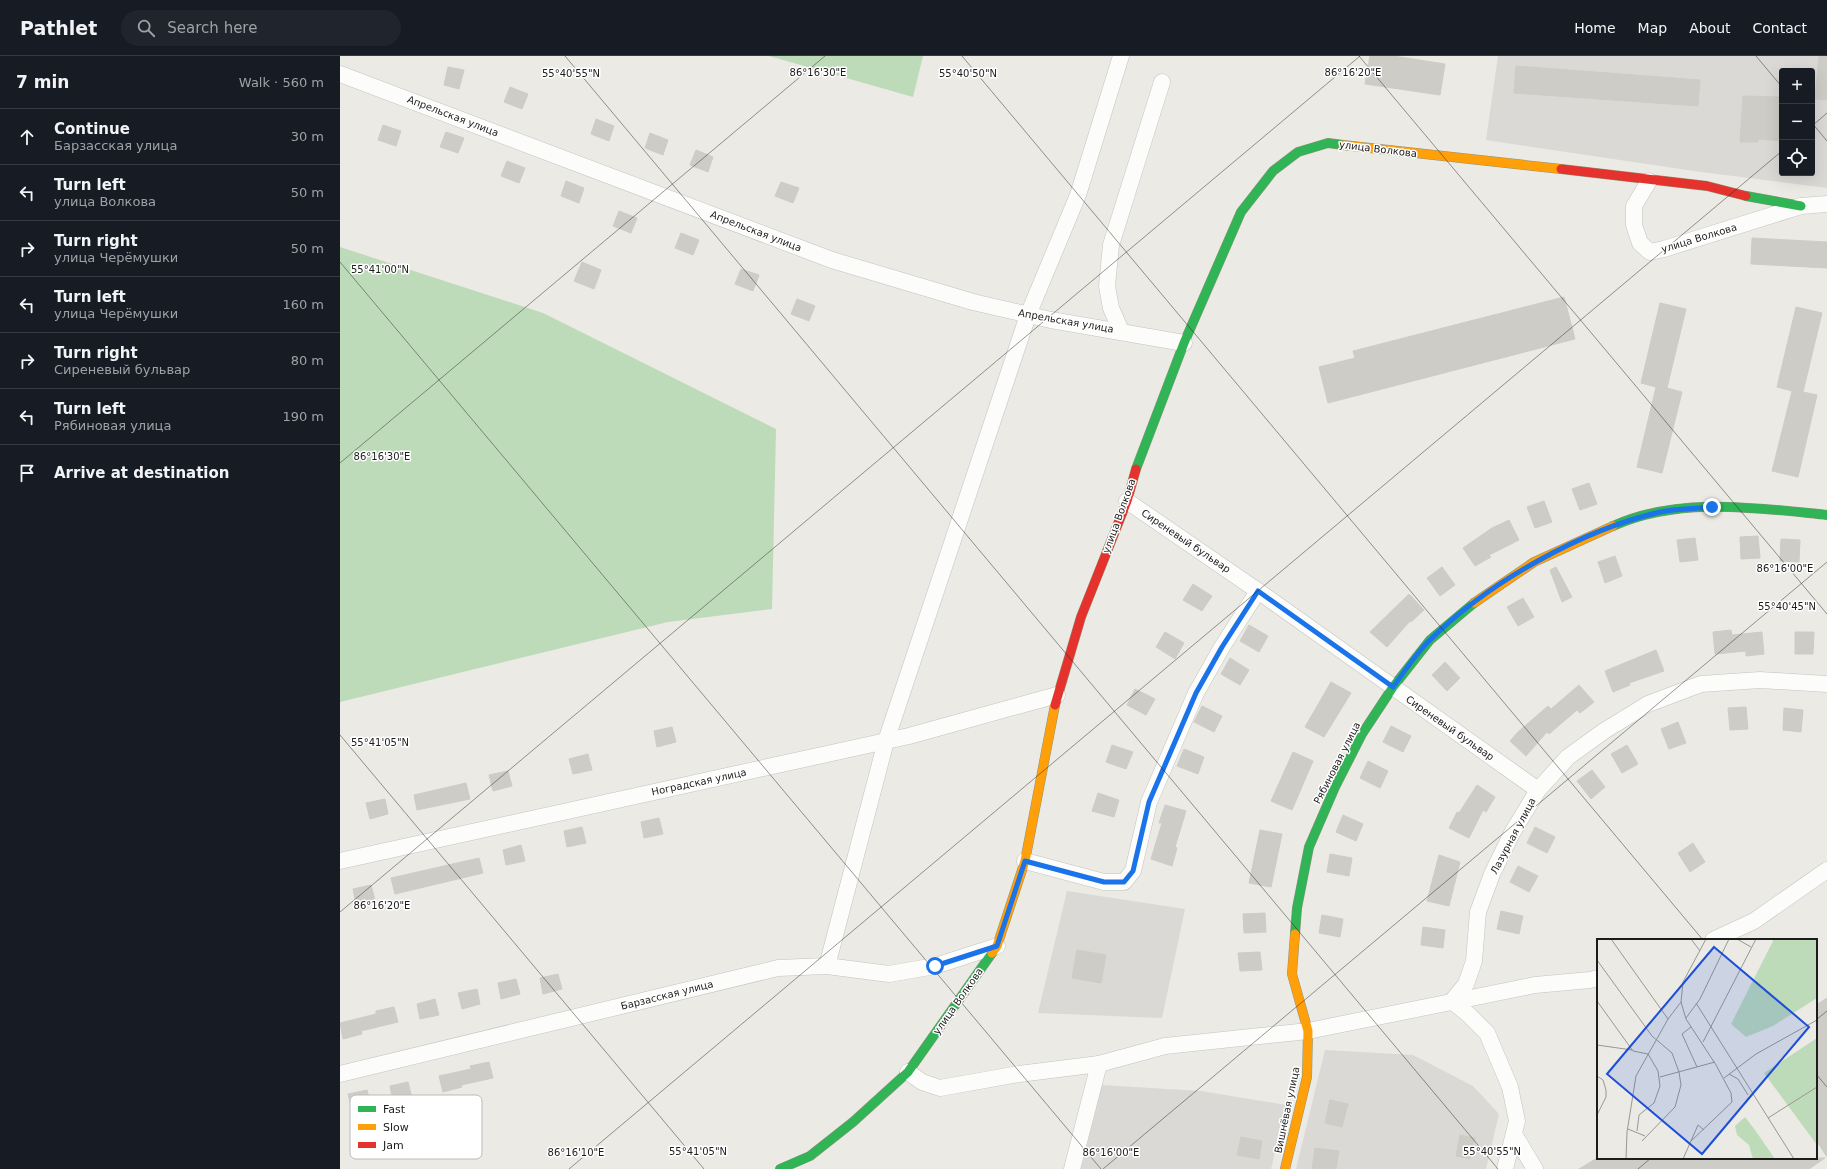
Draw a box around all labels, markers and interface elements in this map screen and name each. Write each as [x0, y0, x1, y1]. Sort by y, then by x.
search box [121, 10, 401, 46]
text: Pathlet [20, 17, 97, 39]
icon: search [135, 17, 157, 39]
text: Search here [167, 19, 257, 37]
text: Home [1574, 20, 1616, 36]
text: Map [1638, 20, 1667, 36]
text: About [1689, 20, 1731, 36]
text: Contact [1753, 20, 1807, 36]
text: 86°16'30"E [790, 67, 846, 78]
text: 86°16'20"E [1325, 67, 1381, 78]
text: 55°40'55"N [542, 68, 600, 79]
text: 55°40'50"N [939, 68, 997, 79]
map controls [1779, 68, 1815, 176]
button: + [1779, 68, 1815, 104]
text: 7 min [16, 72, 69, 92]
text: Walk · 560 m [239, 75, 324, 90]
street label: Апрельская улица [406, 94, 500, 138]
button: − [1779, 104, 1815, 140]
text: Continue [54, 120, 130, 138]
icon: ahead [16, 126, 38, 148]
text: 30 m [291, 129, 324, 144]
text: Барзасская улица [54, 138, 177, 153]
street label: улица Волкова [1338, 139, 1418, 159]
button: locate [1779, 140, 1815, 176]
text: Turn left [54, 176, 126, 194]
icon: left [16, 182, 38, 204]
text: 50 m [291, 185, 324, 200]
text: улица Волкова [54, 194, 156, 209]
street label: Апрельская улица [709, 209, 803, 253]
street label: улица Волкова [1660, 221, 1738, 255]
text: Turn right [54, 232, 138, 250]
icon: right [16, 238, 38, 260]
text: 50 m [291, 241, 324, 256]
text: улица Черёмушки [54, 250, 178, 265]
text: 55°41'00"N [351, 264, 409, 275]
text: Turn left [54, 288, 126, 306]
icon: left [16, 294, 38, 316]
text: 160 m [282, 297, 324, 312]
text: улица Черёмушки [54, 306, 178, 321]
street label: Апрельская улица [1017, 307, 1115, 335]
text: Turn right [54, 344, 138, 362]
icon: right [16, 350, 38, 372]
text: 80 m [291, 353, 324, 368]
text: Сиреневый бульвар [54, 362, 190, 377]
text: Turn left [54, 400, 126, 418]
icon: left [16, 406, 38, 428]
text: 190 m [282, 409, 324, 424]
text: Рябиновая улица [54, 418, 171, 433]
text: 86°16'30"E [354, 451, 410, 462]
icon: arrive [16, 462, 38, 484]
text: Arrive at destination [54, 464, 229, 482]
street label: улица Волкова [1100, 477, 1138, 555]
route end [1703, 498, 1721, 516]
street label: Сиреневый бульвар [1139, 507, 1233, 575]
text: 86°16'00"E [1757, 563, 1813, 574]
text: 55°40'45"N [1758, 601, 1816, 612]
street label: Сиреневый бульвар [1404, 693, 1496, 763]
street label: Рябиновая улица [1312, 720, 1362, 806]
text: 55°41'05"N [351, 737, 409, 748]
street label: Ноградская улица [650, 767, 748, 797]
street label: Лазурная улица [1488, 796, 1538, 876]
text: 86°16'20"E [354, 900, 410, 911]
inset map [1597, 939, 1817, 1159]
route start [926, 957, 944, 975]
street label: улица Волкова [931, 966, 985, 1036]
street label: Барзасская улица [620, 978, 714, 1012]
street label: Вишнёвая улица [1272, 1066, 1302, 1154]
legend [350, 1095, 482, 1159]
text: Fast [383, 1103, 406, 1116]
text: Slow [383, 1121, 409, 1134]
text: Jam [382, 1139, 404, 1152]
text: 55°41'05"N [669, 1146, 727, 1157]
text: 55°40'55"N [1463, 1146, 1521, 1157]
text: 86°16'10"E [548, 1147, 604, 1158]
text: 86°16'00"E [1083, 1147, 1139, 1158]

